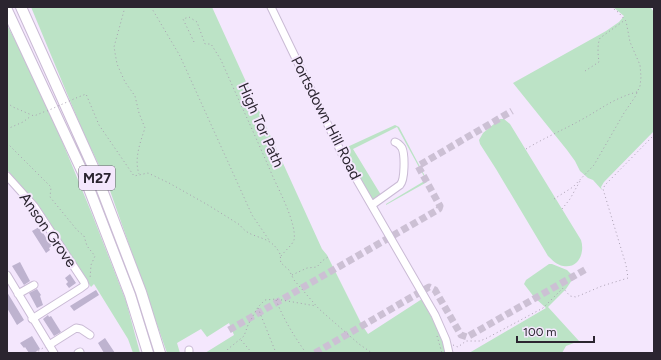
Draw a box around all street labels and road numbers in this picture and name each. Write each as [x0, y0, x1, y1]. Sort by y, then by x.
street label: Portsdown Hill Road [287, 53, 365, 183]
street label: High Tor Path [234, 80, 288, 170]
road number: M27 [79, 166, 115, 190]
street label: Anson Grove [16, 189, 80, 271]

